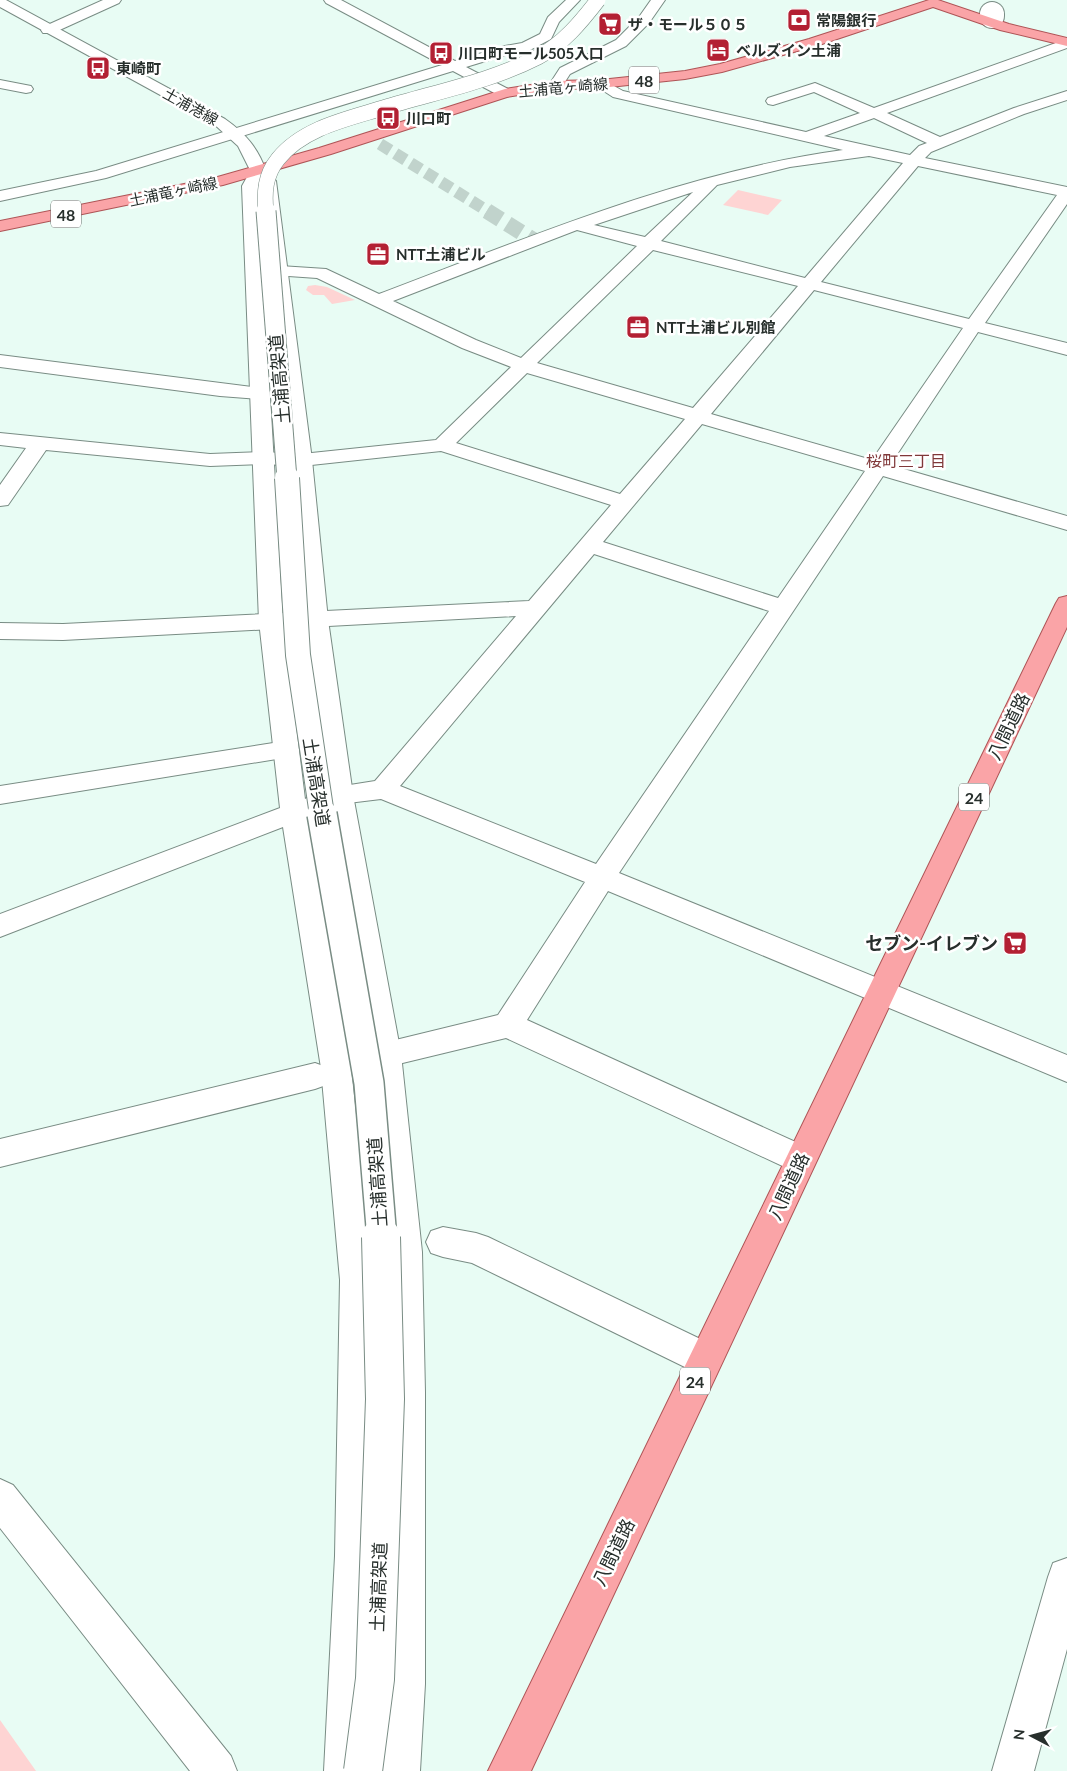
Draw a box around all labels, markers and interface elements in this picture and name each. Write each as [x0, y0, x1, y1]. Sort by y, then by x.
bank icon: 常陽銀行 [786, 7, 812, 33]
supermarket icon: ザ・モール５０５ [597, 11, 623, 37]
place label: 常陽銀行 [816, 11, 876, 29]
place label: ザ・モール５０５ [628, 15, 748, 33]
hotel icon: ベルズイン土浦 [705, 37, 731, 63]
bus stop icon: 川口町モール505入口 [428, 40, 454, 66]
place label: ベルズイン土浦 [736, 41, 841, 59]
place label: 川口町モール505入口 [458, 44, 604, 62]
bus stop icon: 東崎町 [85, 55, 111, 81]
place label: 東崎町 [116, 59, 161, 77]
road number: 48 [629, 66, 659, 94]
street label: 土浦竜ヶ崎線 [517, 74, 609, 100]
street label: 土浦港線 [160, 84, 222, 128]
bus stop icon: 川口町 [375, 105, 401, 131]
place label: 川口町 [406, 109, 451, 127]
street label: 土浦竜ヶ崎線 [127, 173, 219, 209]
road number: 48 [51, 200, 81, 228]
office icon: NTT土浦ビル [365, 241, 391, 267]
place label: NTT土浦ビル [396, 245, 486, 263]
office icon: NTT土浦ビル別館 [625, 314, 651, 340]
place label: NTT土浦ビル別館 [656, 318, 776, 336]
street label: 土浦高架道 [264, 333, 294, 425]
district label: 桜町三丁目 [866, 451, 946, 470]
street label: 八間道路 [982, 689, 1034, 763]
street label: 土浦高架道 [299, 736, 335, 828]
road number: 24 [959, 784, 989, 810]
supermarket icon: セブン-イレブン [1002, 930, 1028, 956]
place label: セブン-イレブン [865, 932, 998, 954]
street label: 土浦高架道 [363, 1136, 391, 1228]
street label: 八間道路 [763, 1149, 813, 1223]
road number: 24 [680, 1368, 710, 1394]
street label: 八間道路 [587, 1515, 639, 1589]
street label: 土浦高架道 [365, 1542, 391, 1632]
north arrow [1007, 1711, 1057, 1761]
text: N [1010, 1728, 1028, 1741]

